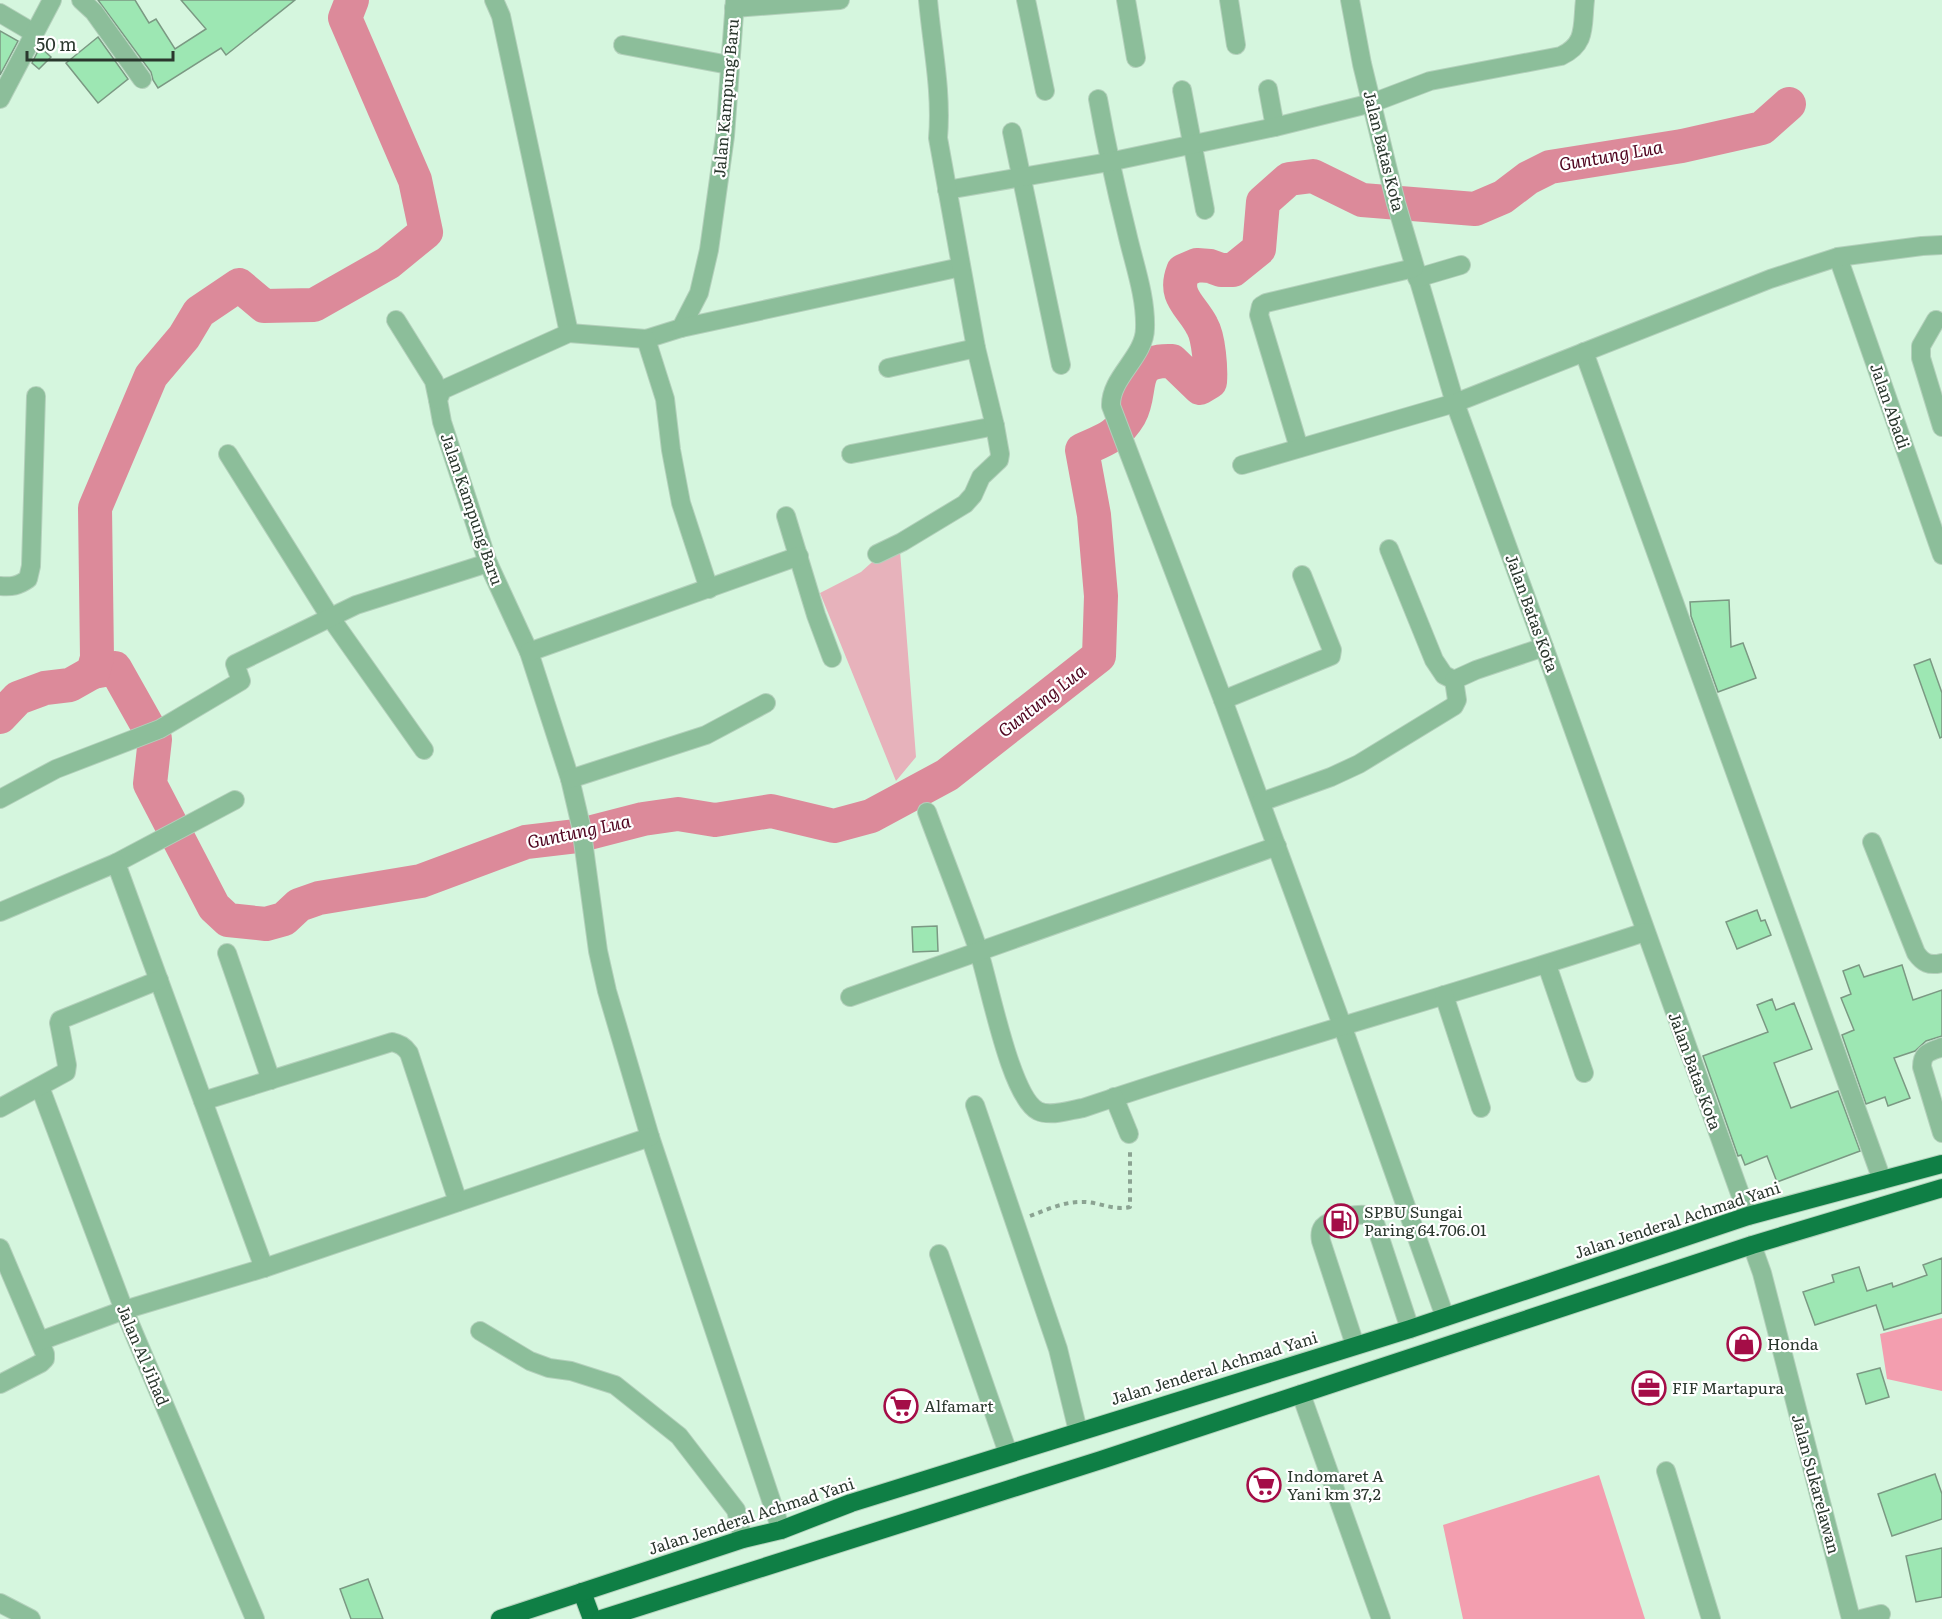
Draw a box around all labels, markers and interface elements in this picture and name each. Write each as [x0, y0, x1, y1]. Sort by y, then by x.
street label: Jalan Kampung Baru [706, 17, 744, 178]
scale bar [27, 24, 172, 62]
text: 50 m [36, 30, 77, 57]
street label: Jalan Batas Kota [1358, 88, 1412, 214]
water label: Guntung Lua [1556, 132, 1666, 177]
street label: Jalan Abadi [1865, 360, 1917, 452]
street label: Jalan Kampung Baru [436, 429, 510, 588]
street label: Jalan Batas Kota [1500, 550, 1566, 675]
water label: Guntung Lua [991, 656, 1091, 743]
water label: Guntung Lua [524, 806, 634, 855]
street label: Jalan Batas Kota [1663, 1008, 1729, 1133]
street label: Jalan Jenderal Achmad Yani [1571, 1174, 1783, 1264]
place label: SPBU Sungai Paring 64.706.01 [1364, 1199, 1487, 1241]
fuel station icon: SPBU Sungai Paring 64.706.01 [1323, 1203, 1359, 1239]
street label: Jalan Al Jihad [112, 1300, 176, 1409]
street label: Jalan Jenderal Achmad Yani [1107, 1324, 1320, 1410]
shop icon: Honda [1726, 1326, 1762, 1362]
place label: Honda [1767, 1331, 1819, 1355]
office icon: FIF Martapura [1631, 1370, 1667, 1406]
place label: FIF Martapura [1672, 1375, 1784, 1399]
supermarket icon: Alfamart [883, 1388, 919, 1424]
place label: Alfamart [924, 1393, 994, 1417]
street label: Jalan Sukarelawan [1787, 1411, 1847, 1557]
place label: Indomaret A Yani km 37,2 [1287, 1463, 1384, 1505]
supermarket icon: Indomaret A Yani km 37,2 [1246, 1467, 1282, 1503]
street label: Jalan Jenderal Achmad Yani [645, 1470, 857, 1560]

